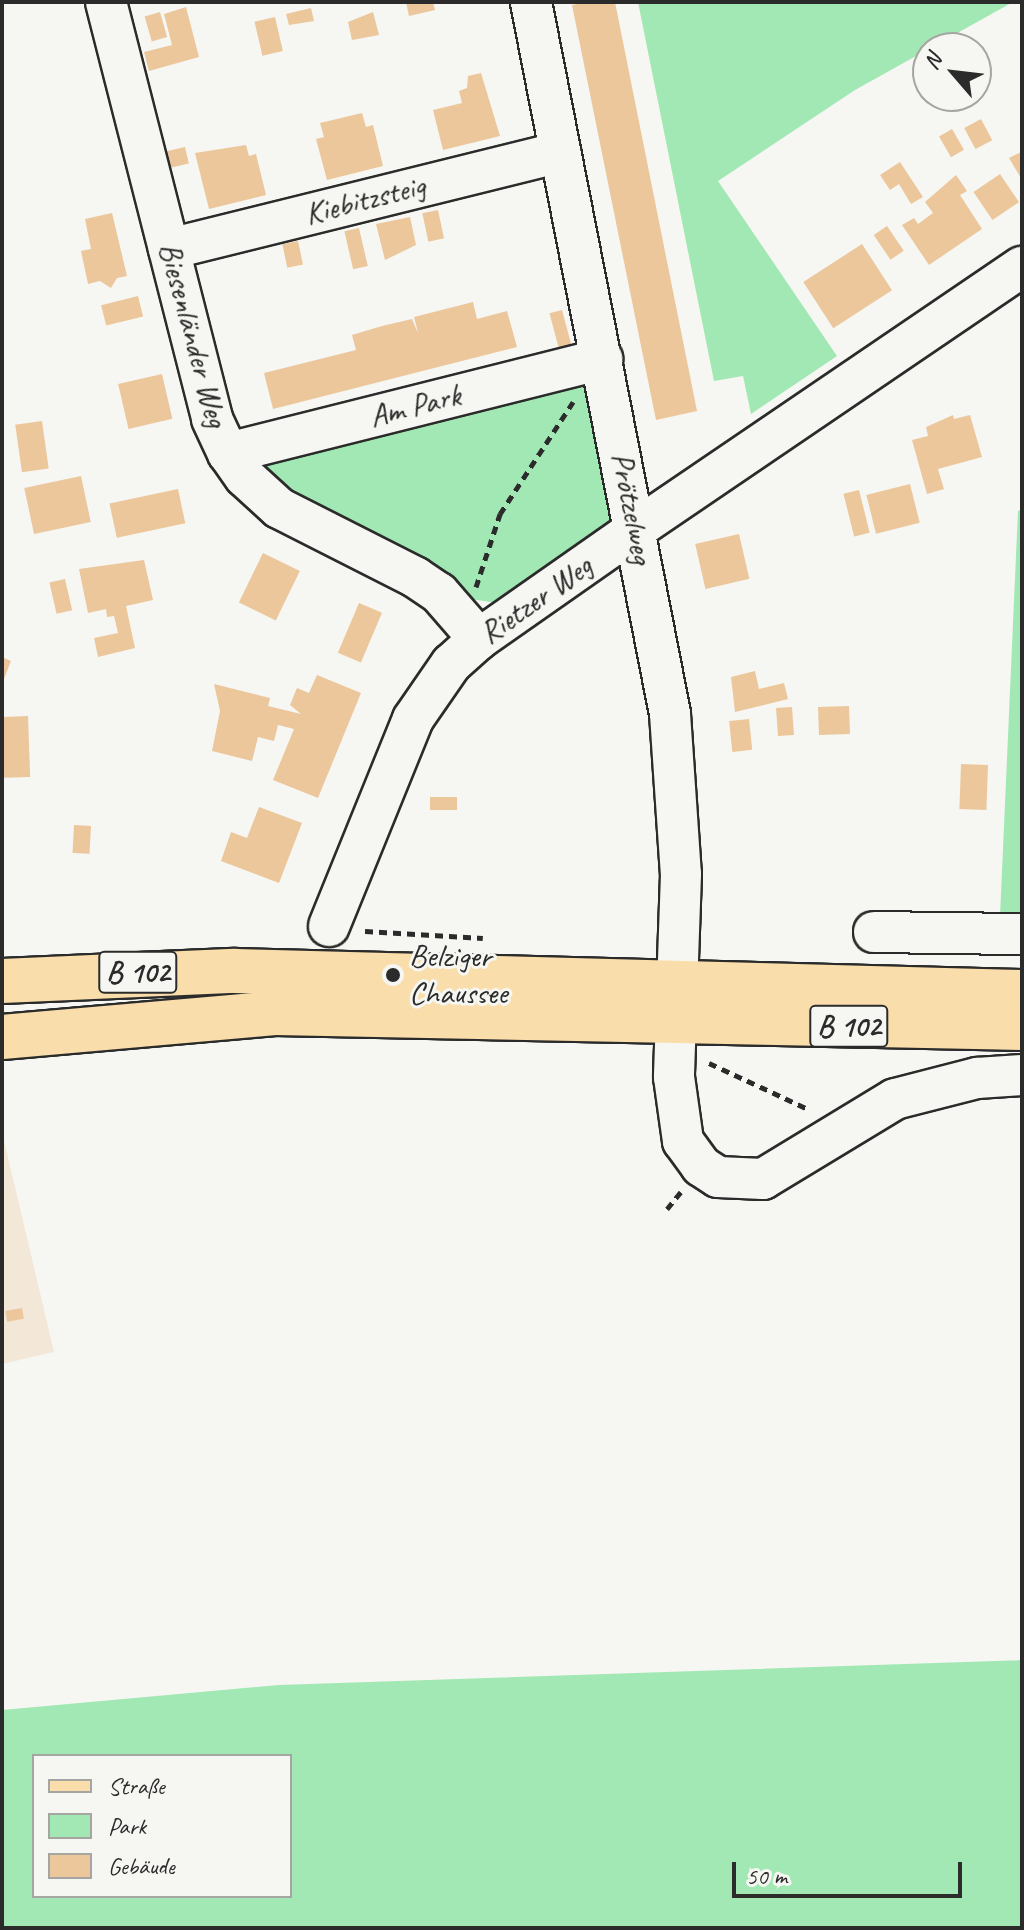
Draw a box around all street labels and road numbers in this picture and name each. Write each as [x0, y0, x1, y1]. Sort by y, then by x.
street label: Kiebitzsteig [301, 167, 429, 233]
street label: Biesenländer Weg [150, 238, 236, 432]
street label: Am Park [365, 376, 465, 436]
street label: Prötzelweg [602, 449, 662, 567]
street label: Rietzer Weg [472, 547, 600, 653]
road number: B 102 [98, 946, 178, 998]
road number: B 102 [809, 1000, 889, 1052]

